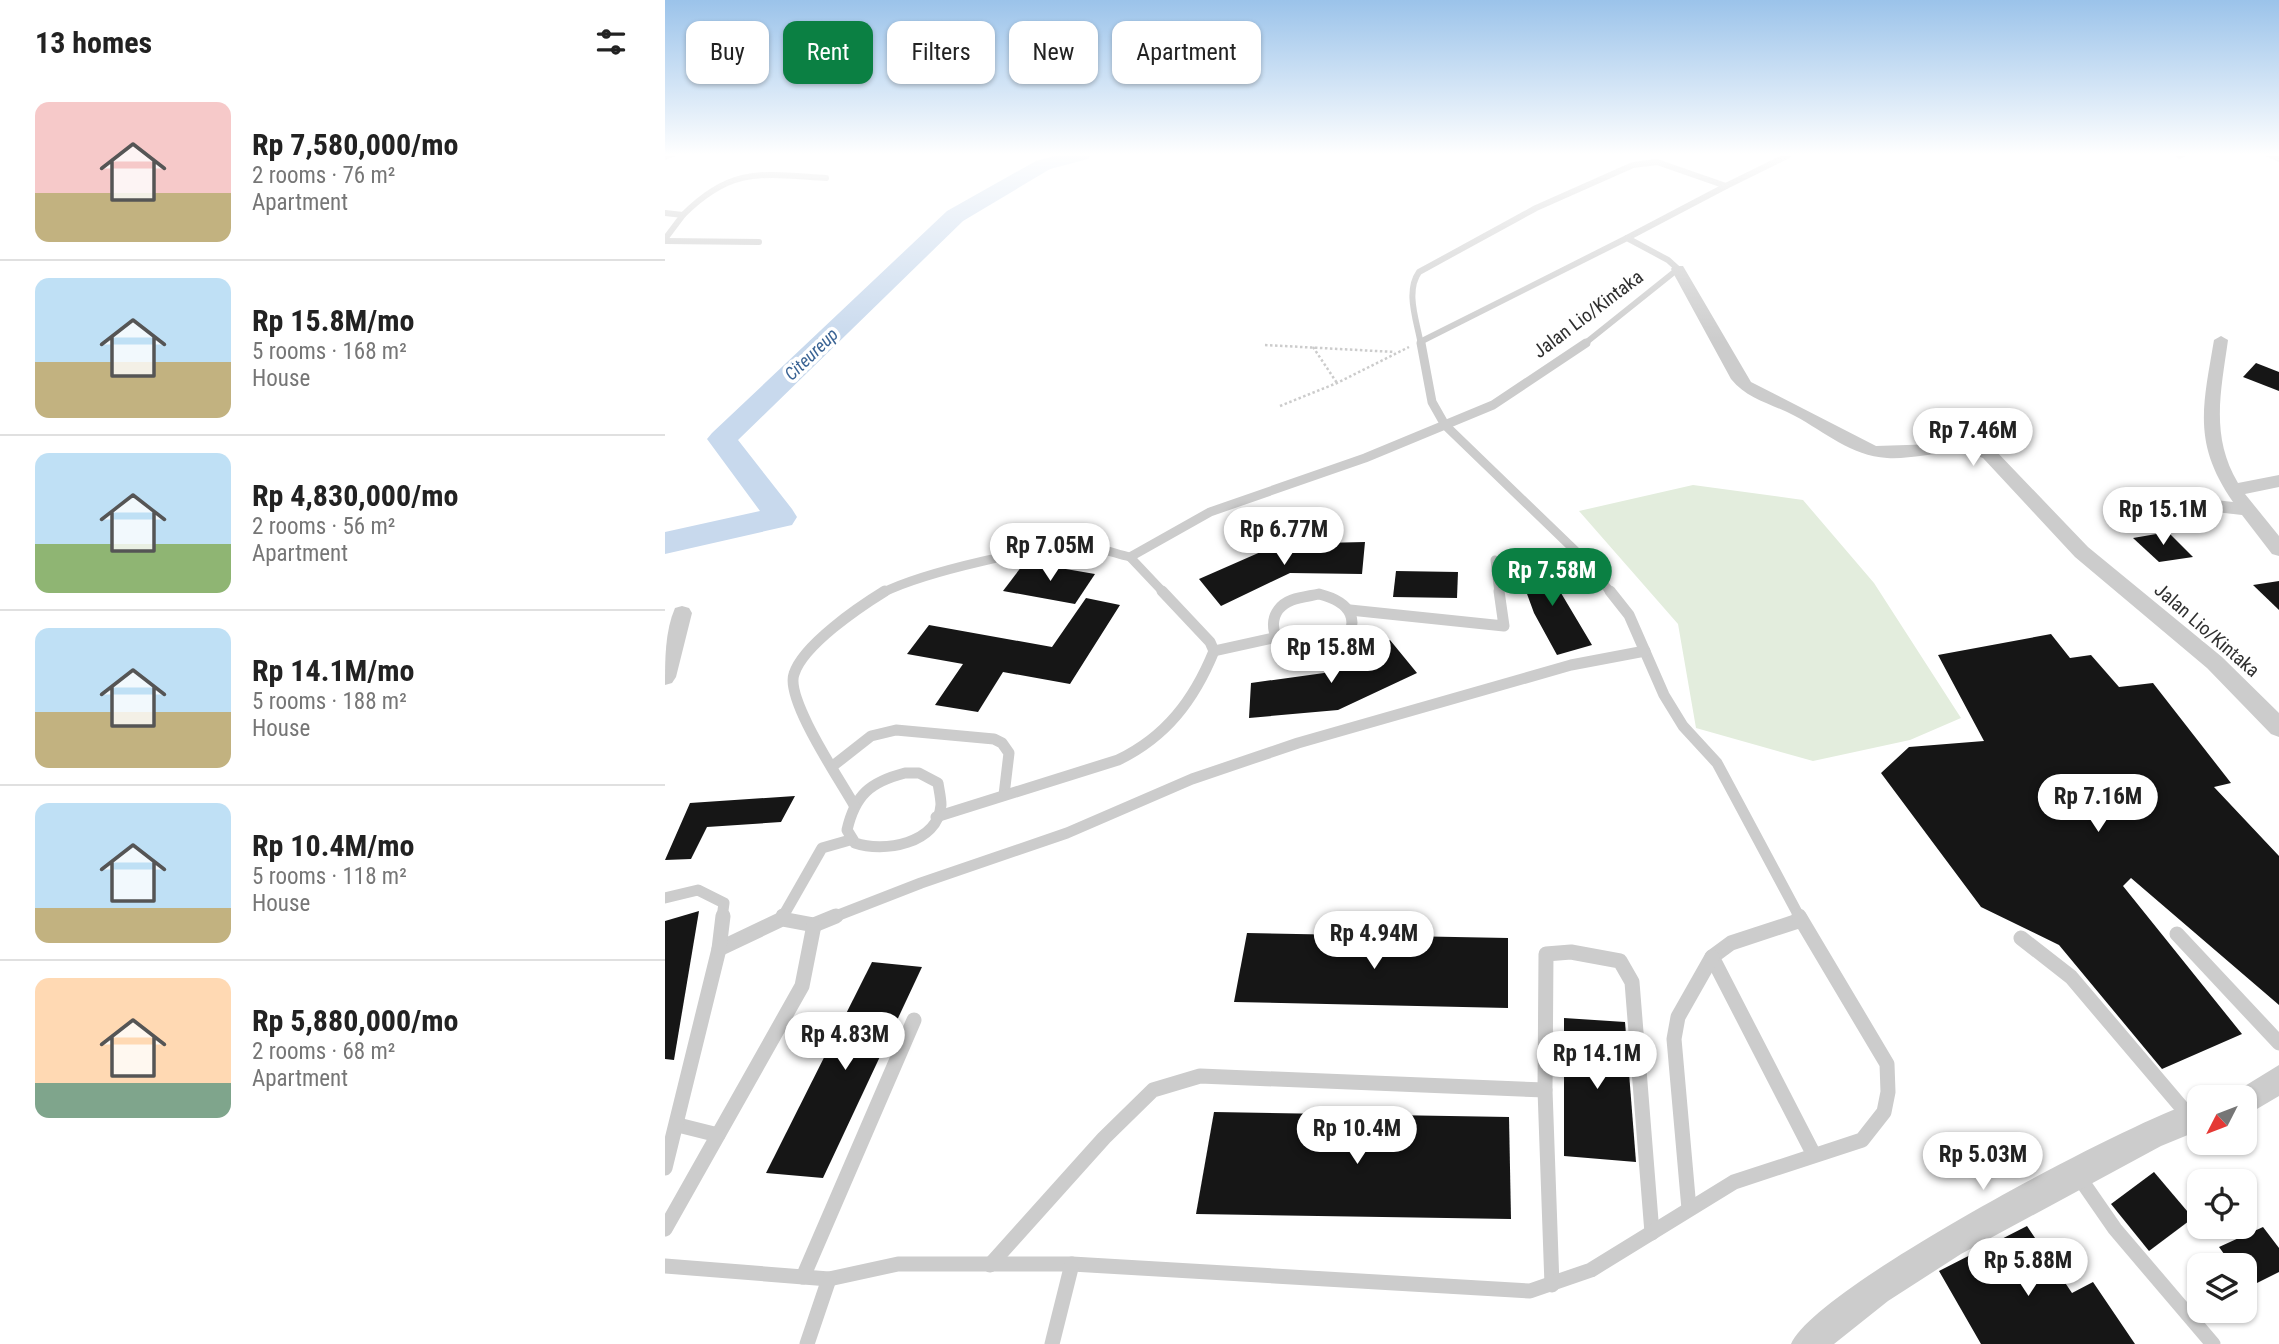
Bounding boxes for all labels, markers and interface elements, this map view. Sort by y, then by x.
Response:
chip: Buy [686,21,769,84]
chip: Rent [783,21,873,84]
chip: Filters [887,21,995,84]
chip: New [1009,21,1098,84]
chip: Apartment [1112,21,1261,84]
icon: filters [592,23,630,61]
text: 13 homes [35,25,152,60]
text: Rp 7,580,000/mo [252,127,458,162]
icon: home [91,130,175,214]
text: 2 rooms · 76 m² [252,162,395,189]
text: Apartment [252,189,348,216]
street label: Jalan Lio/Kintaka [1529,265,1647,363]
text: Rp 15.8M/mo [252,303,414,338]
icon: home [91,306,175,390]
water label: Citeureup [780,323,842,385]
text: 5 rooms · 168 m² [252,338,407,365]
text: House [252,365,310,392]
pin: Rp 7.46M [1901,408,2045,468]
text: Rp 7.46M [1929,417,2017,444]
text: Rp 4,830,000/mo [252,478,458,513]
icon: home [91,481,175,565]
pin: Rp 15.1M [2091,488,2235,547]
text: Rp 15.1M [2119,496,2207,523]
pin: Rp 6.77M [1212,508,1356,567]
text: 2 rooms · 56 m² [252,513,395,540]
text: Rp 6.77M [1240,516,1328,543]
pin: Rp 7.05M [978,524,1122,583]
text: Rp 7.05M [1006,532,1094,559]
text: Apartment [252,540,348,567]
pin: Rp 7.58M [1480,548,1624,608]
text: Rp 7.58M [1508,557,1596,584]
street label: Jalan Lio/Kintaka [2150,578,2264,682]
pin: Rp 15.8M [1259,626,1403,685]
text: Rp 15.8M [1287,634,1375,661]
text: Rp 14.1M/mo [252,653,414,688]
icon: home [91,656,175,740]
text: 5 rooms · 188 m² [252,688,407,715]
text: House [252,715,310,742]
pin: Rp 7.16M [2026,774,2170,834]
text: Rp 7.16M [2054,783,2142,810]
text: Rp 10.4M/mo [252,828,414,863]
icon: home [91,831,175,915]
text: 5 rooms · 118 m² [252,863,407,890]
text: House [252,890,310,917]
pin: Rp 4.94M [1302,912,1446,971]
text: Rp 4.94M [1330,920,1418,947]
text: Rp 5,880,000/mo [252,1003,458,1038]
icon: home [91,1006,175,1090]
pin: Rp 4.83M [773,1012,917,1072]
text: Rp 4.83M [801,1021,889,1048]
pin: Rp 14.1M [1525,1032,1669,1091]
text: 2 rooms · 68 m² [252,1038,395,1065]
text: Rp 14.1M [1553,1040,1641,1067]
text: Apartment [252,1065,348,1092]
north arrow [2187,1085,2257,1155]
map controls [2187,1085,2257,1323]
pin: Rp 10.4M [1285,1106,1429,1166]
text: Rp 10.4M [1313,1115,1401,1142]
pin: Rp 5.03M [1911,1132,2055,1192]
text: Rp 5.03M [1939,1141,2027,1168]
button: locate [2187,1169,2257,1239]
pin: Rp 5.88M [1956,1238,2100,1298]
text: Rp 5.88M [1984,1247,2072,1274]
button: layers [2187,1253,2257,1323]

